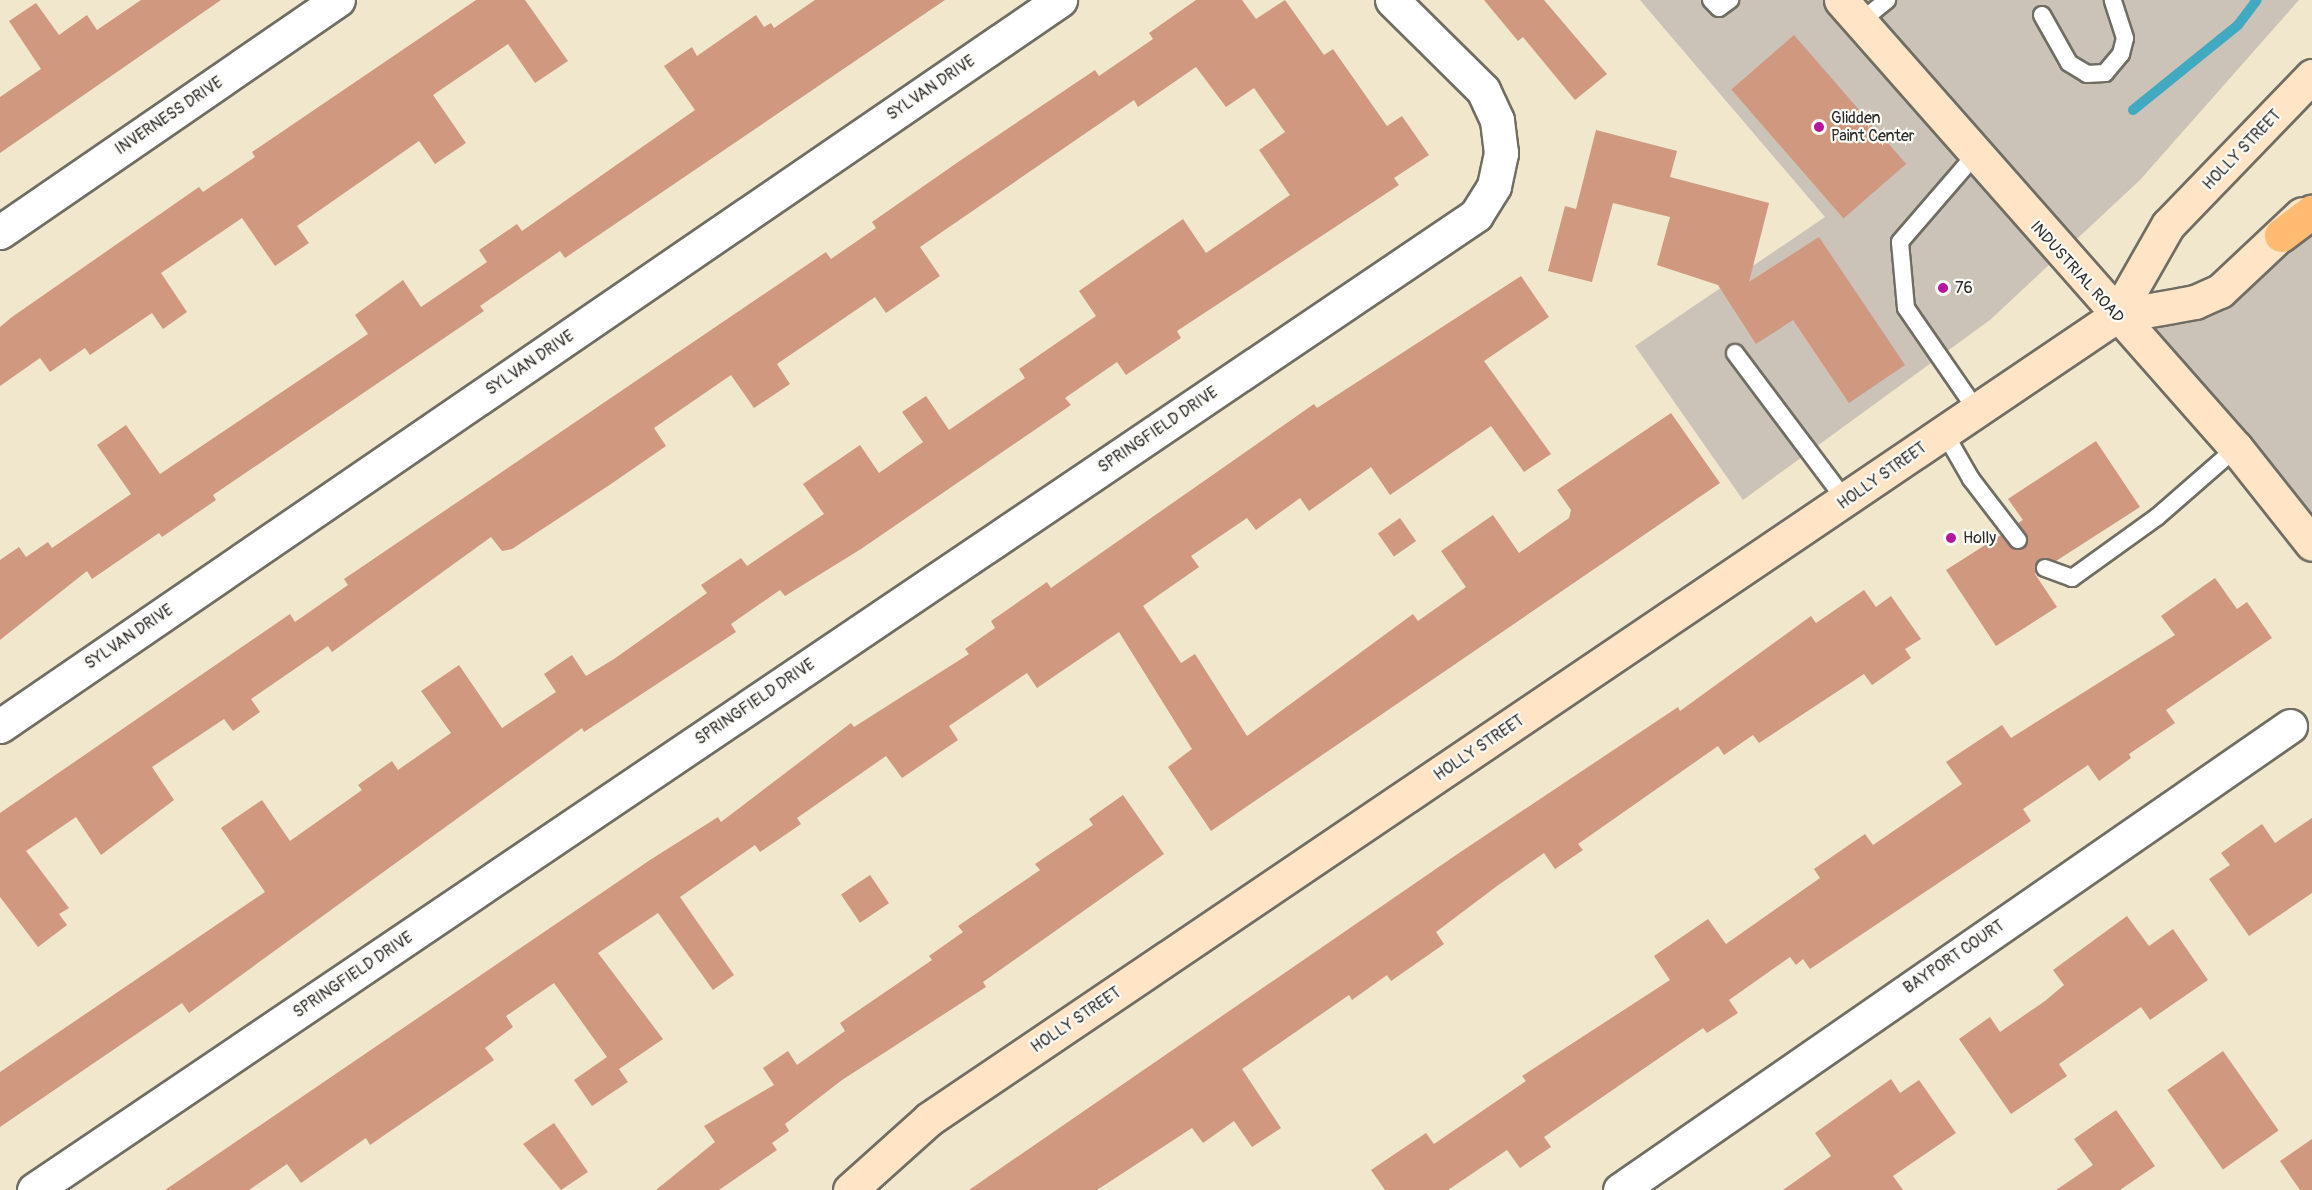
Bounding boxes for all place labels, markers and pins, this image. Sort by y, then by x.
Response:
place label: Glidden Paint Center [1831,108,1915,146]
marker: Glidden Paint Center [1812,120,1826,134]
place label: 76 [1955,278,1973,298]
marker: 76 [1936,281,1950,295]
place label: Holly [1963,528,1996,548]
marker: Holly [1944,531,1958,545]

